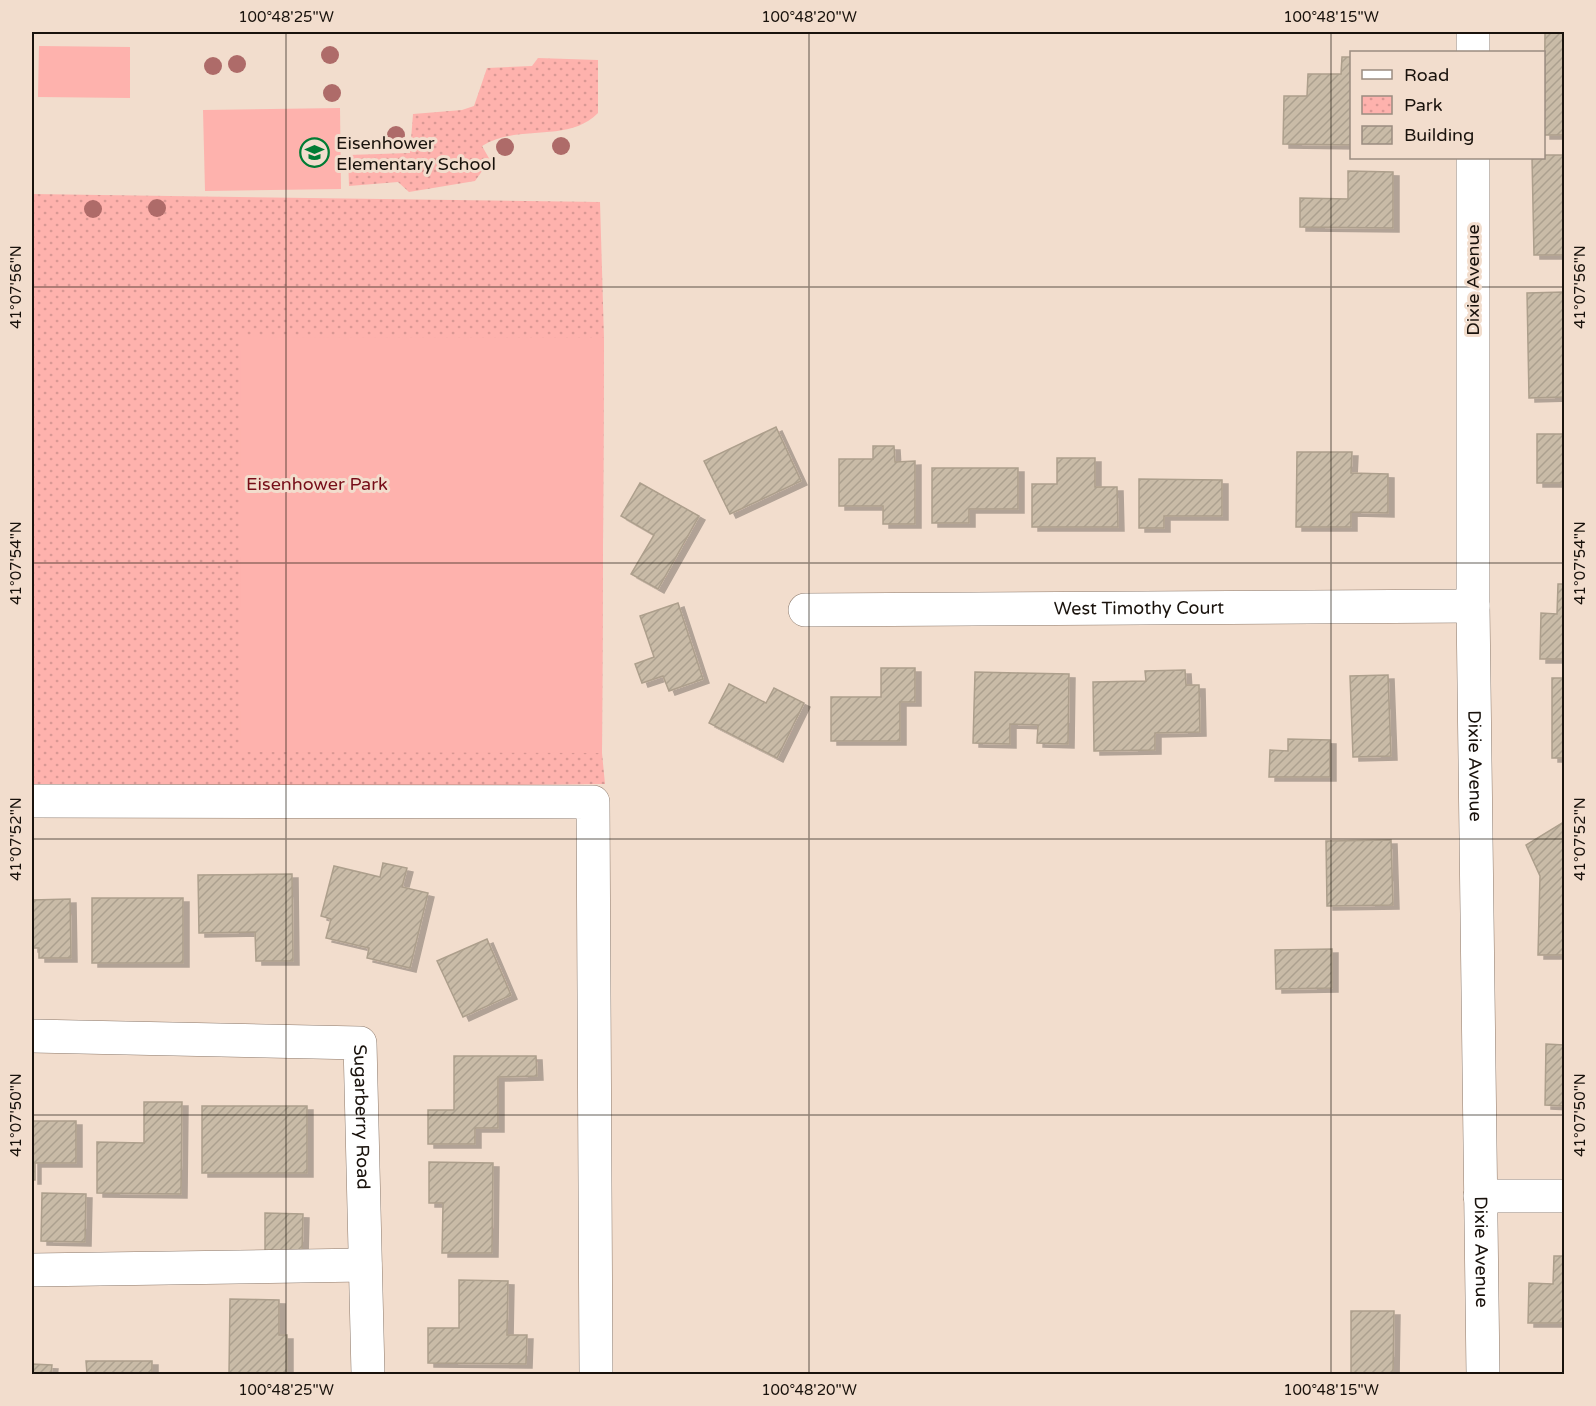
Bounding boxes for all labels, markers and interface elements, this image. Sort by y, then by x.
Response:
text: 100°48'25"W [238,8,334,26]
text: 100°48'20"W [761,8,857,26]
text: 100°48'15"W [1283,8,1379,26]
legend [1350,51,1545,159]
text: Road [1404,64,1449,86]
text: Park [1404,94,1443,116]
text: Building [1404,124,1474,146]
place label: Eisenhower Elementary School [336,132,496,175]
school or university icon: Eisenhower Elementary School [299,137,331,169]
street label: Dixie Avenue [1462,224,1484,336]
text: 41°07'56"N [7,245,25,329]
text: 41°07'56"N [1571,245,1589,329]
park label: Eisenhower Park [246,473,388,495]
text: 41°07'54"N [7,521,25,605]
text: 41°07'54"N [1571,521,1589,605]
street label: West Timothy Court [1054,596,1224,620]
street label: Dixie Avenue [1463,710,1487,822]
text: 41°07'52"N [7,797,25,881]
text: 41°07'52"N [1571,797,1589,881]
street label: Sugarberry Road [349,1044,375,1190]
text: 41°07'50"N [7,1073,25,1157]
text: 41°07'50"N [1571,1073,1589,1157]
street label: Dixie Avenue [1470,1196,1493,1308]
text: 100°48'25"W [238,1381,334,1399]
text: 100°48'20"W [761,1381,857,1399]
text: 100°48'15"W [1283,1381,1379,1399]

